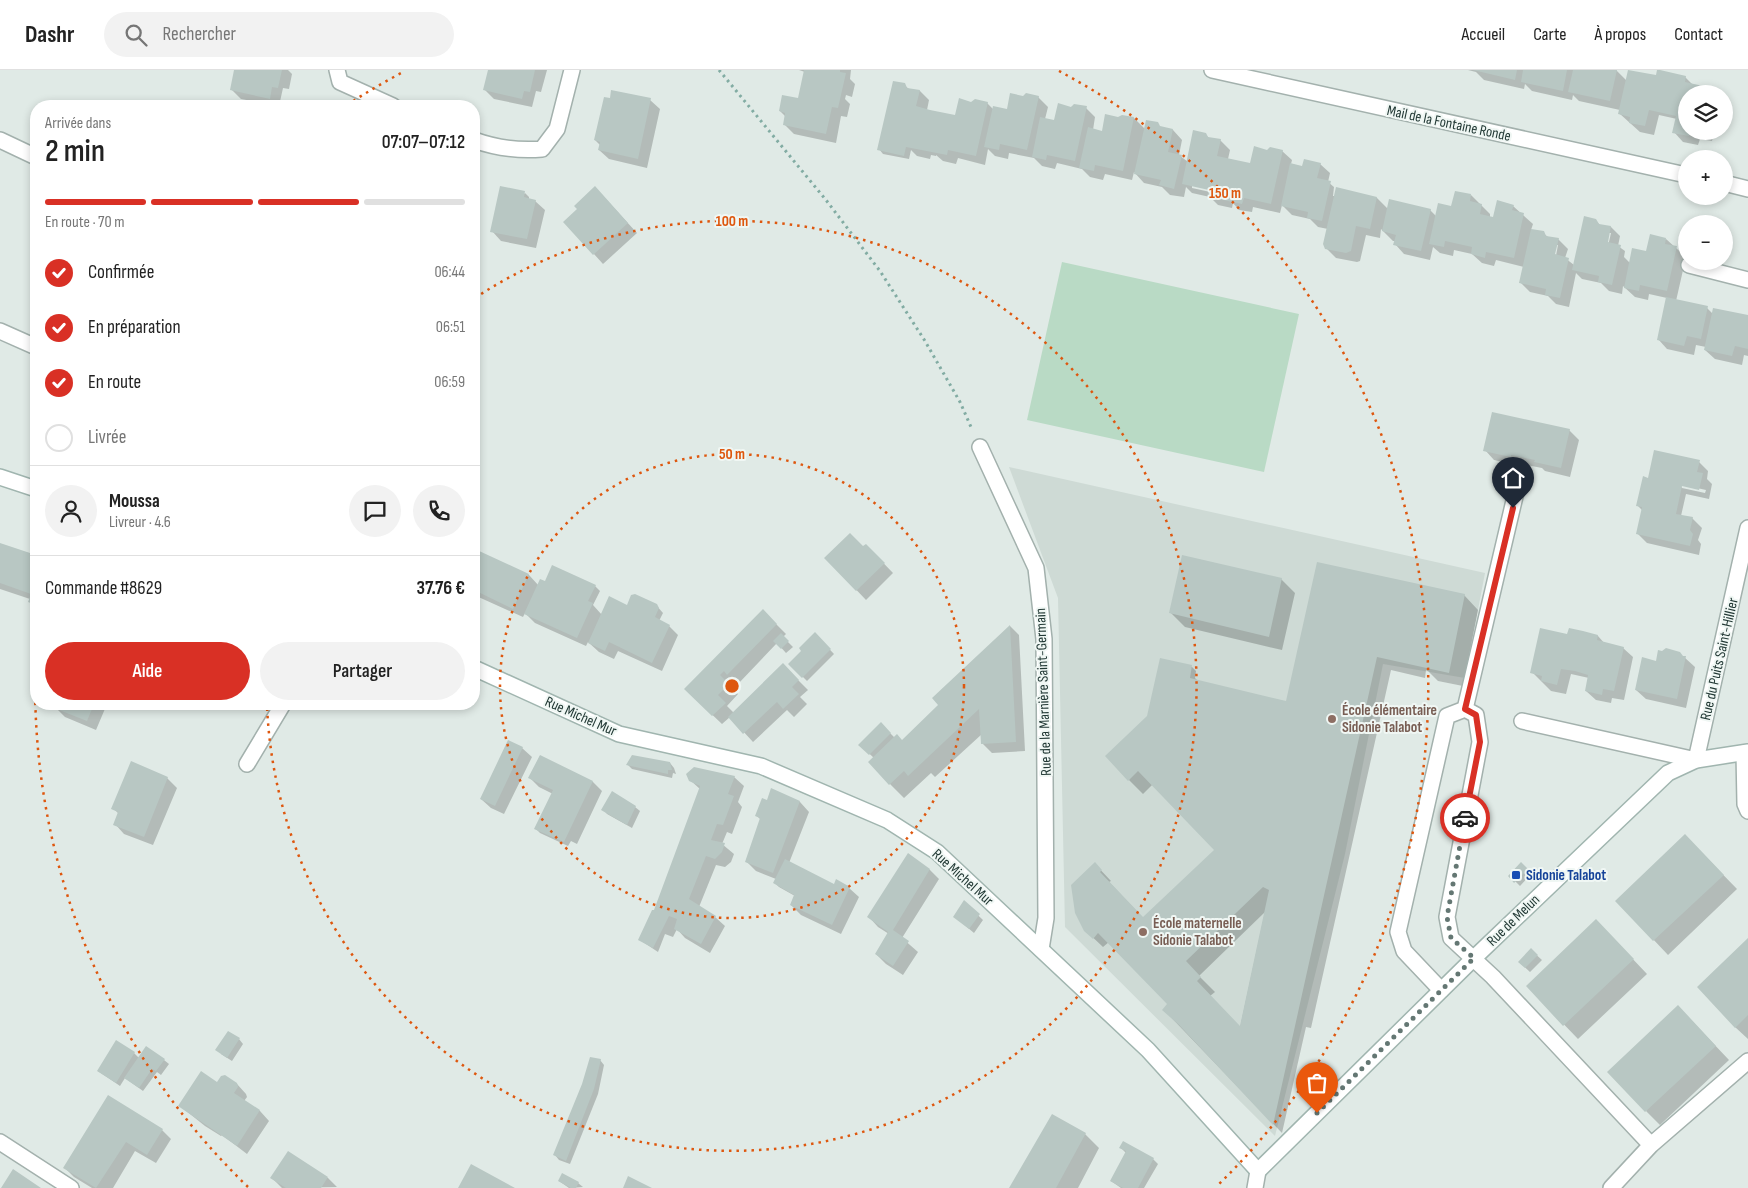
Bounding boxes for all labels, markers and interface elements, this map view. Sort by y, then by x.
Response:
search box [104,12,454,57]
text: Dashr [25,20,74,49]
icon: search [122,21,150,49]
text: Rechercher [162,23,236,46]
text: Accueil [1461,24,1505,45]
text: Carte [1533,24,1566,45]
text: À propos [1594,24,1646,45]
text: Contact [1674,24,1723,45]
map controls [1678,85,1733,270]
button: layers [1678,85,1733,140]
street label: Mail de la Fontaine Ronde [1385,101,1513,146]
text: Arrivée dans [45,114,111,133]
text: 07:07–07:12 [382,131,465,154]
text: 2 min [45,132,105,171]
button: + [1678,150,1733,205]
text: 150 m [1209,184,1241,203]
text: 100 m [716,212,748,231]
text: En route · 70 m [45,213,124,232]
button: − [1678,215,1733,270]
icon: check [45,259,73,287]
text: Confirmée [88,261,154,284]
text: 06:44 [434,263,465,282]
icon: check [45,314,73,342]
text: En préparation [88,316,181,339]
text: 06:51 [436,318,465,337]
icon: check [45,369,73,397]
text: En route [88,371,141,394]
text: 06:59 [434,373,465,392]
text: Livrée [88,426,126,449]
text: 50 m [719,445,745,464]
pin [1492,457,1534,508]
icon: home [1499,464,1527,492]
button: person [45,485,97,537]
button: chat [349,485,401,537]
button: phone [413,485,465,537]
text: Moussa [109,490,160,513]
text: Livreur · 4.6 [109,513,171,532]
text: Commande #8629 [45,577,162,600]
text: 37.76 € [416,577,465,600]
street label: Rue du Puits Saint-Hillier [1696,595,1743,722]
street label: Rue de la Marnière Saint-Germain [1031,608,1056,776]
button: Aide [45,642,250,700]
button: Partager [260,642,465,700]
centre of rings [723,677,741,695]
street label: Rue Michel Mur [542,692,620,741]
place label: École élémentaire Sidonie Talabot [1342,701,1437,737]
marker: École élémentaire Sidonie Talabot [1326,713,1338,725]
courier [1440,793,1490,843]
icon: car [1451,804,1479,832]
street label: Rue Michel Mur [928,845,998,910]
place label: Sidonie Talabot [1526,866,1606,885]
marker: Sidonie Talabot [1510,869,1522,881]
street label: Rue de Melun [1483,890,1544,950]
place label: École maternelle Sidonie Talabot [1153,914,1242,950]
marker: École maternelle Sidonie Talabot [1137,926,1149,938]
pin [1296,1062,1338,1113]
icon: bag [1303,1069,1331,1097]

